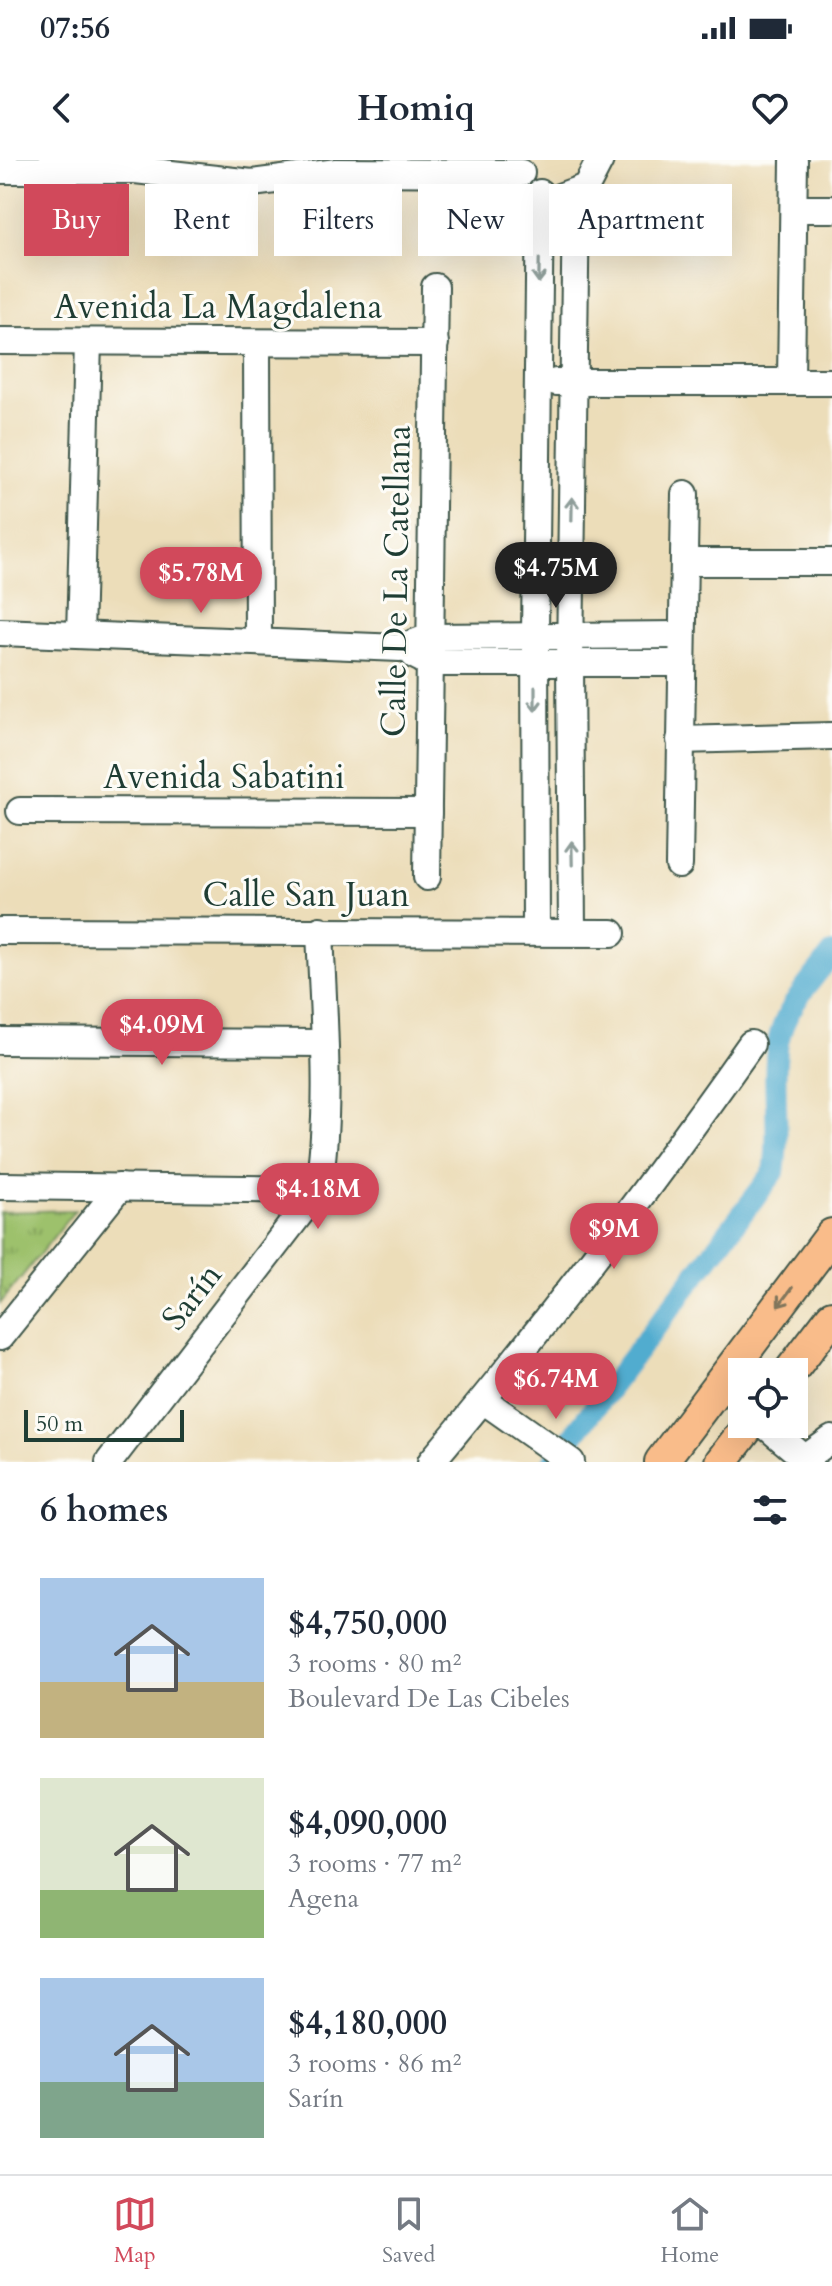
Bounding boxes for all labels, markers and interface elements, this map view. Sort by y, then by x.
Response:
text: 07:56 [40,8,110,49]
text: Homiq [357,84,475,133]
icon: back [40,86,84,130]
icon: heart [748,86,792,130]
chip: Buy [24,184,129,256]
chip: Rent [145,184,258,256]
chip: Filters [274,184,402,256]
chip: New [418,184,533,256]
chip: Apartment [549,184,732,256]
one-way arrow [531,257,547,284]
street label: Avenida La Magdalena [54,284,383,330]
street label: Calle De La Catellana [370,424,422,737]
one-way arrow [564,496,579,523]
pin: $4.75M [491,542,621,610]
pin: $5.78M [136,547,266,615]
text: $4.75M [513,550,599,585]
text: $5.78M [158,555,244,590]
one-way arrow [527,685,543,712]
street label: Avenida Sabatini [103,754,345,800]
one-way arrow [564,840,579,867]
street label: Calle San Juan [203,872,409,918]
pin: $4.09M [97,999,227,1067]
text: $4.09M [119,1007,205,1042]
pin: $4.18M [253,1163,383,1231]
text: $4.18M [275,1171,361,1206]
pin: $9M [575,1203,653,1271]
text: $9M [588,1211,640,1246]
street label: Sarín [151,1254,232,1340]
one-way arrow [777,1286,793,1308]
pin: $6.74M [491,1353,621,1421]
map controls [728,1358,808,1438]
button: locate [728,1358,808,1438]
text: $6.74M [513,1361,599,1396]
scale bar [24,1406,184,1442]
text: 50 m [36,1409,83,1439]
text: 6 homes [40,1487,168,1533]
icon: filters [748,1488,792,1532]
text: $4,750,000 [288,1600,447,1646]
icon: home [104,1610,200,1706]
text: 3 rooms · 80 m² [288,1646,461,1681]
text: Boulevard De Las Cibeles [288,1681,570,1716]
text: $4,090,000 [288,1800,447,1846]
icon: home [104,1810,200,1906]
text: 3 rooms · 77 m² [288,1846,461,1881]
text: Agena [288,1881,359,1916]
text: $4,180,000 [288,2000,447,2046]
icon: home [104,2010,200,2106]
text: 3 rooms · 86 m² [288,2046,461,2081]
text: Sarín [288,2081,344,2116]
tab: Map [113,2192,157,2270]
tab: Saved [382,2192,435,2270]
tab: Home [660,2192,719,2270]

